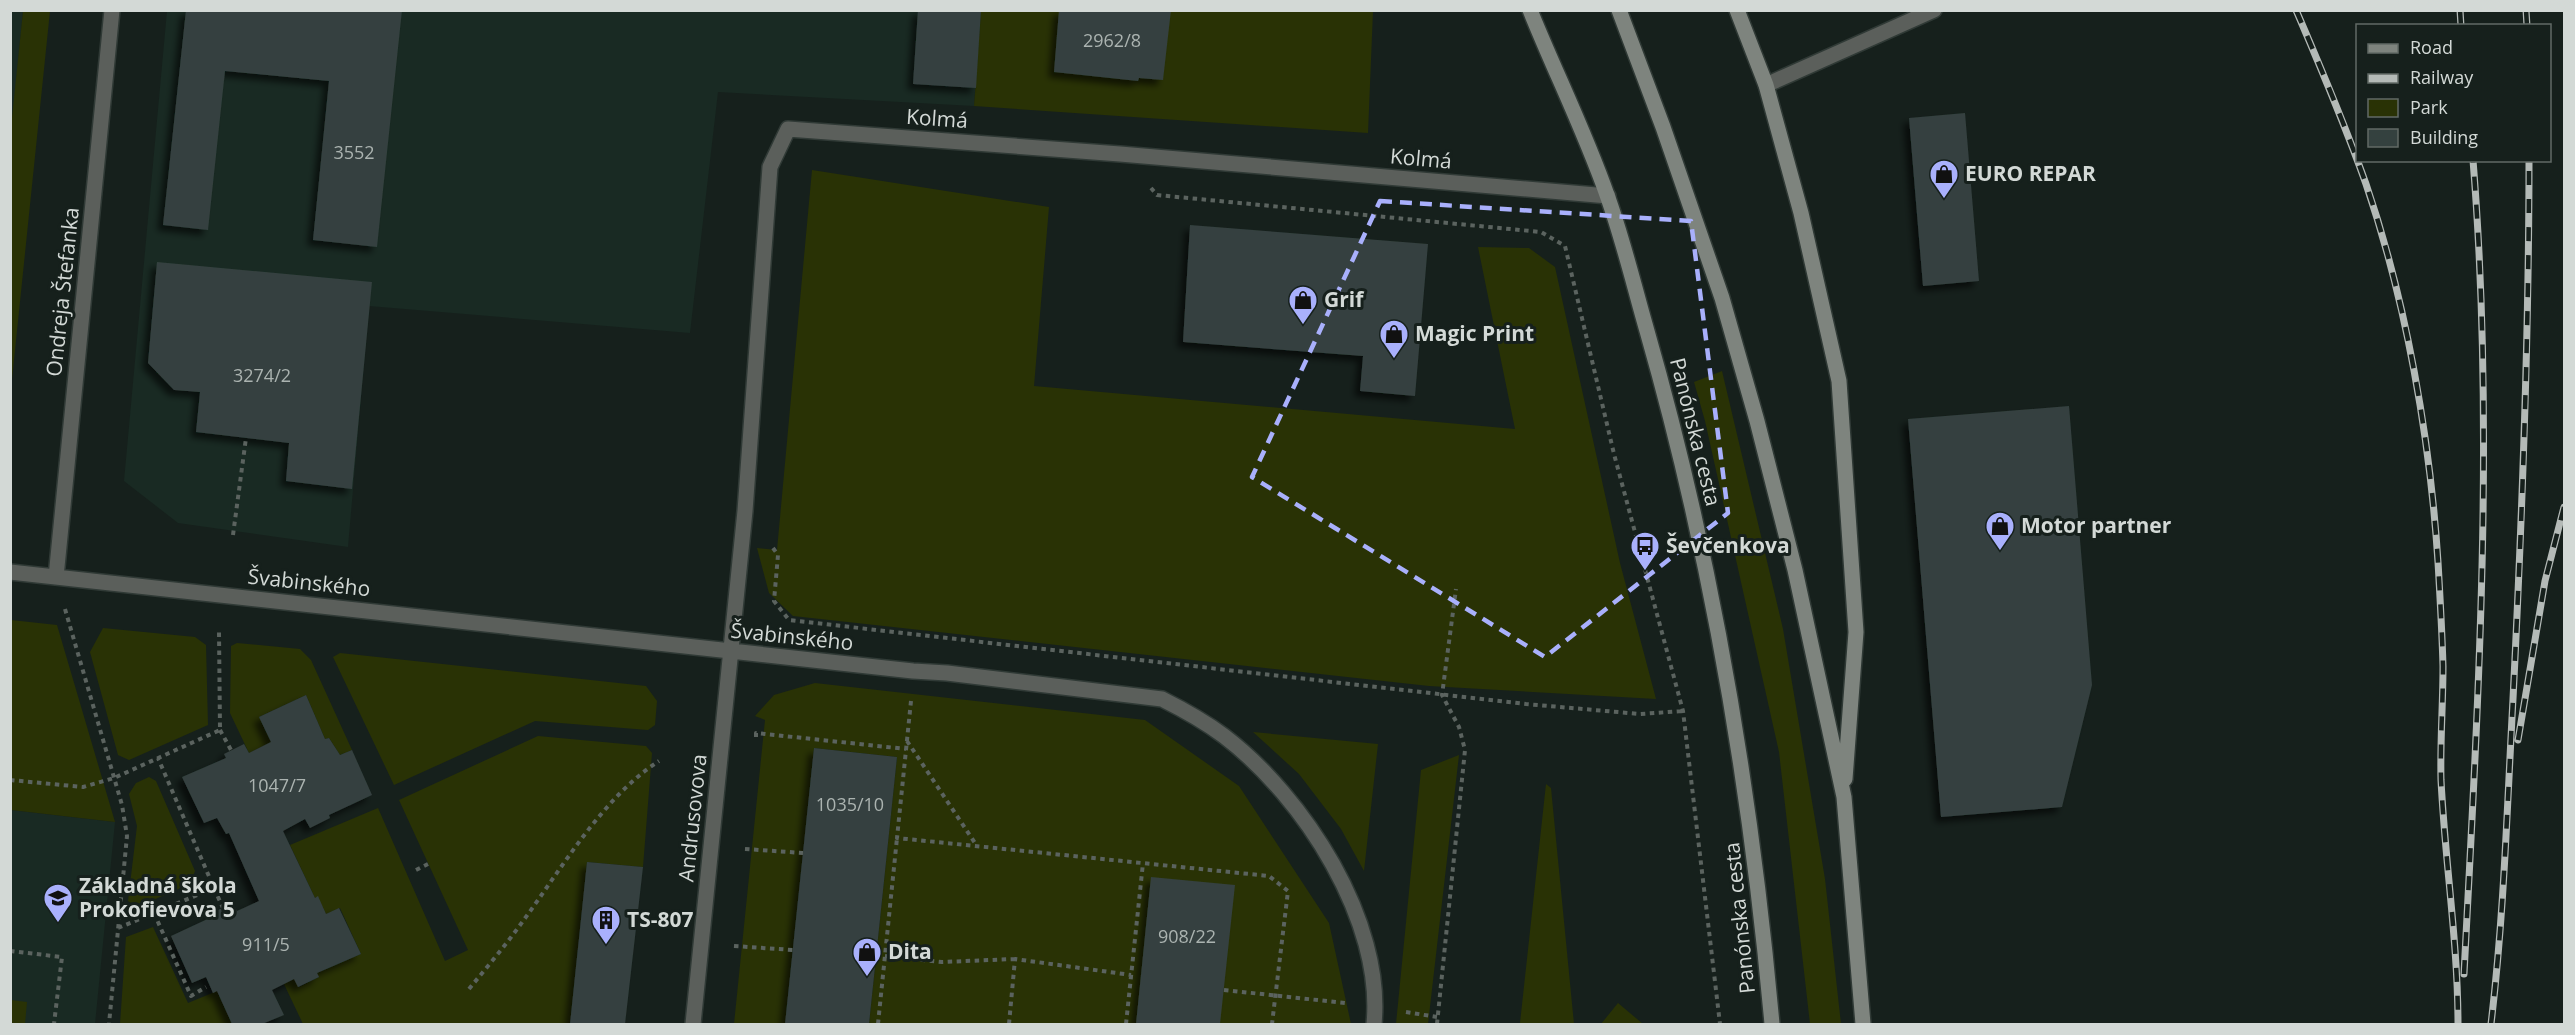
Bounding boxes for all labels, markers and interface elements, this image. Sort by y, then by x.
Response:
legend [2356,24,2551,162]
house number: 2962/8 [1083,28,1141,52]
text: Road [2410,35,2453,59]
text: Railway [2410,65,2474,89]
text: Park [2410,95,2448,119]
street label: Kolmá [905,102,969,134]
text: Building [2410,125,2478,149]
house number: 3552 [333,140,375,164]
street label: Kolmá [1389,141,1453,175]
shop icon: EURO REPAR [1928,158,1960,200]
place label: EURO REPAR [1965,159,2096,187]
street label: Ondreja Štefanka [39,206,85,378]
shop icon: Grif [1287,284,1319,326]
place label: Grif [1324,285,1365,313]
shop icon: Magic Print [1378,318,1410,360]
place label: Magic Print [1415,319,1534,347]
street label: Panónska cesta [1664,355,1728,509]
house number: 3274/2 [233,363,291,387]
shop icon: Motor partner [1984,510,2016,552]
place label: Motor partner [2021,511,2172,539]
bus stop icon: Ševčenkova [1629,530,1661,572]
place label: Ševčenkova [1666,531,1790,559]
street label: Švabinského [246,562,372,602]
street label: Švabinského [729,616,855,656]
street label: Andrusovova [671,753,713,883]
house number: 1047/7 [248,773,306,797]
house number: 1035/10 [816,792,884,816]
street label: Panónska cesta [1717,841,1761,995]
place label: Základná škola Prokofievova 5 [79,871,237,923]
school or university icon: Základná škola Prokofievova 5 [42,882,74,924]
building icon: TS-807 [590,904,622,946]
place label: TS-807 [627,905,694,933]
house number: 908/22 [1158,924,1216,948]
house number: 911/5 [242,932,290,956]
shop icon: Dita [851,936,883,978]
place label: Dita [888,937,932,965]

